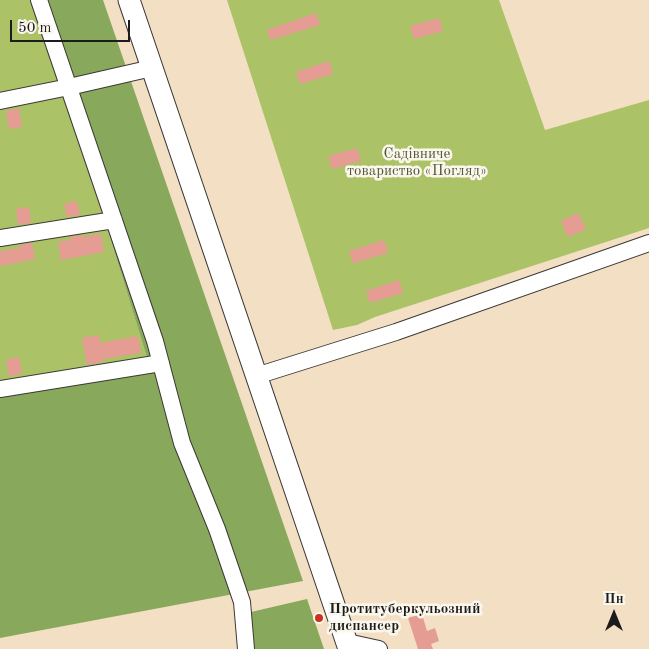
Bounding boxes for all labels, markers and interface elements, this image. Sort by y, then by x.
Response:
scale bar [12,10,132,42]
text: 50 m [18,21,52,36]
park label: Садівниче товариство «Погляд» [347,145,487,180]
north arrow [589,589,639,639]
text: Пн [604,592,624,606]
place label: Протитуберкульозний диспансер [329,600,480,635]
marker: Протитуберкульозний диспансер [313,612,325,624]

